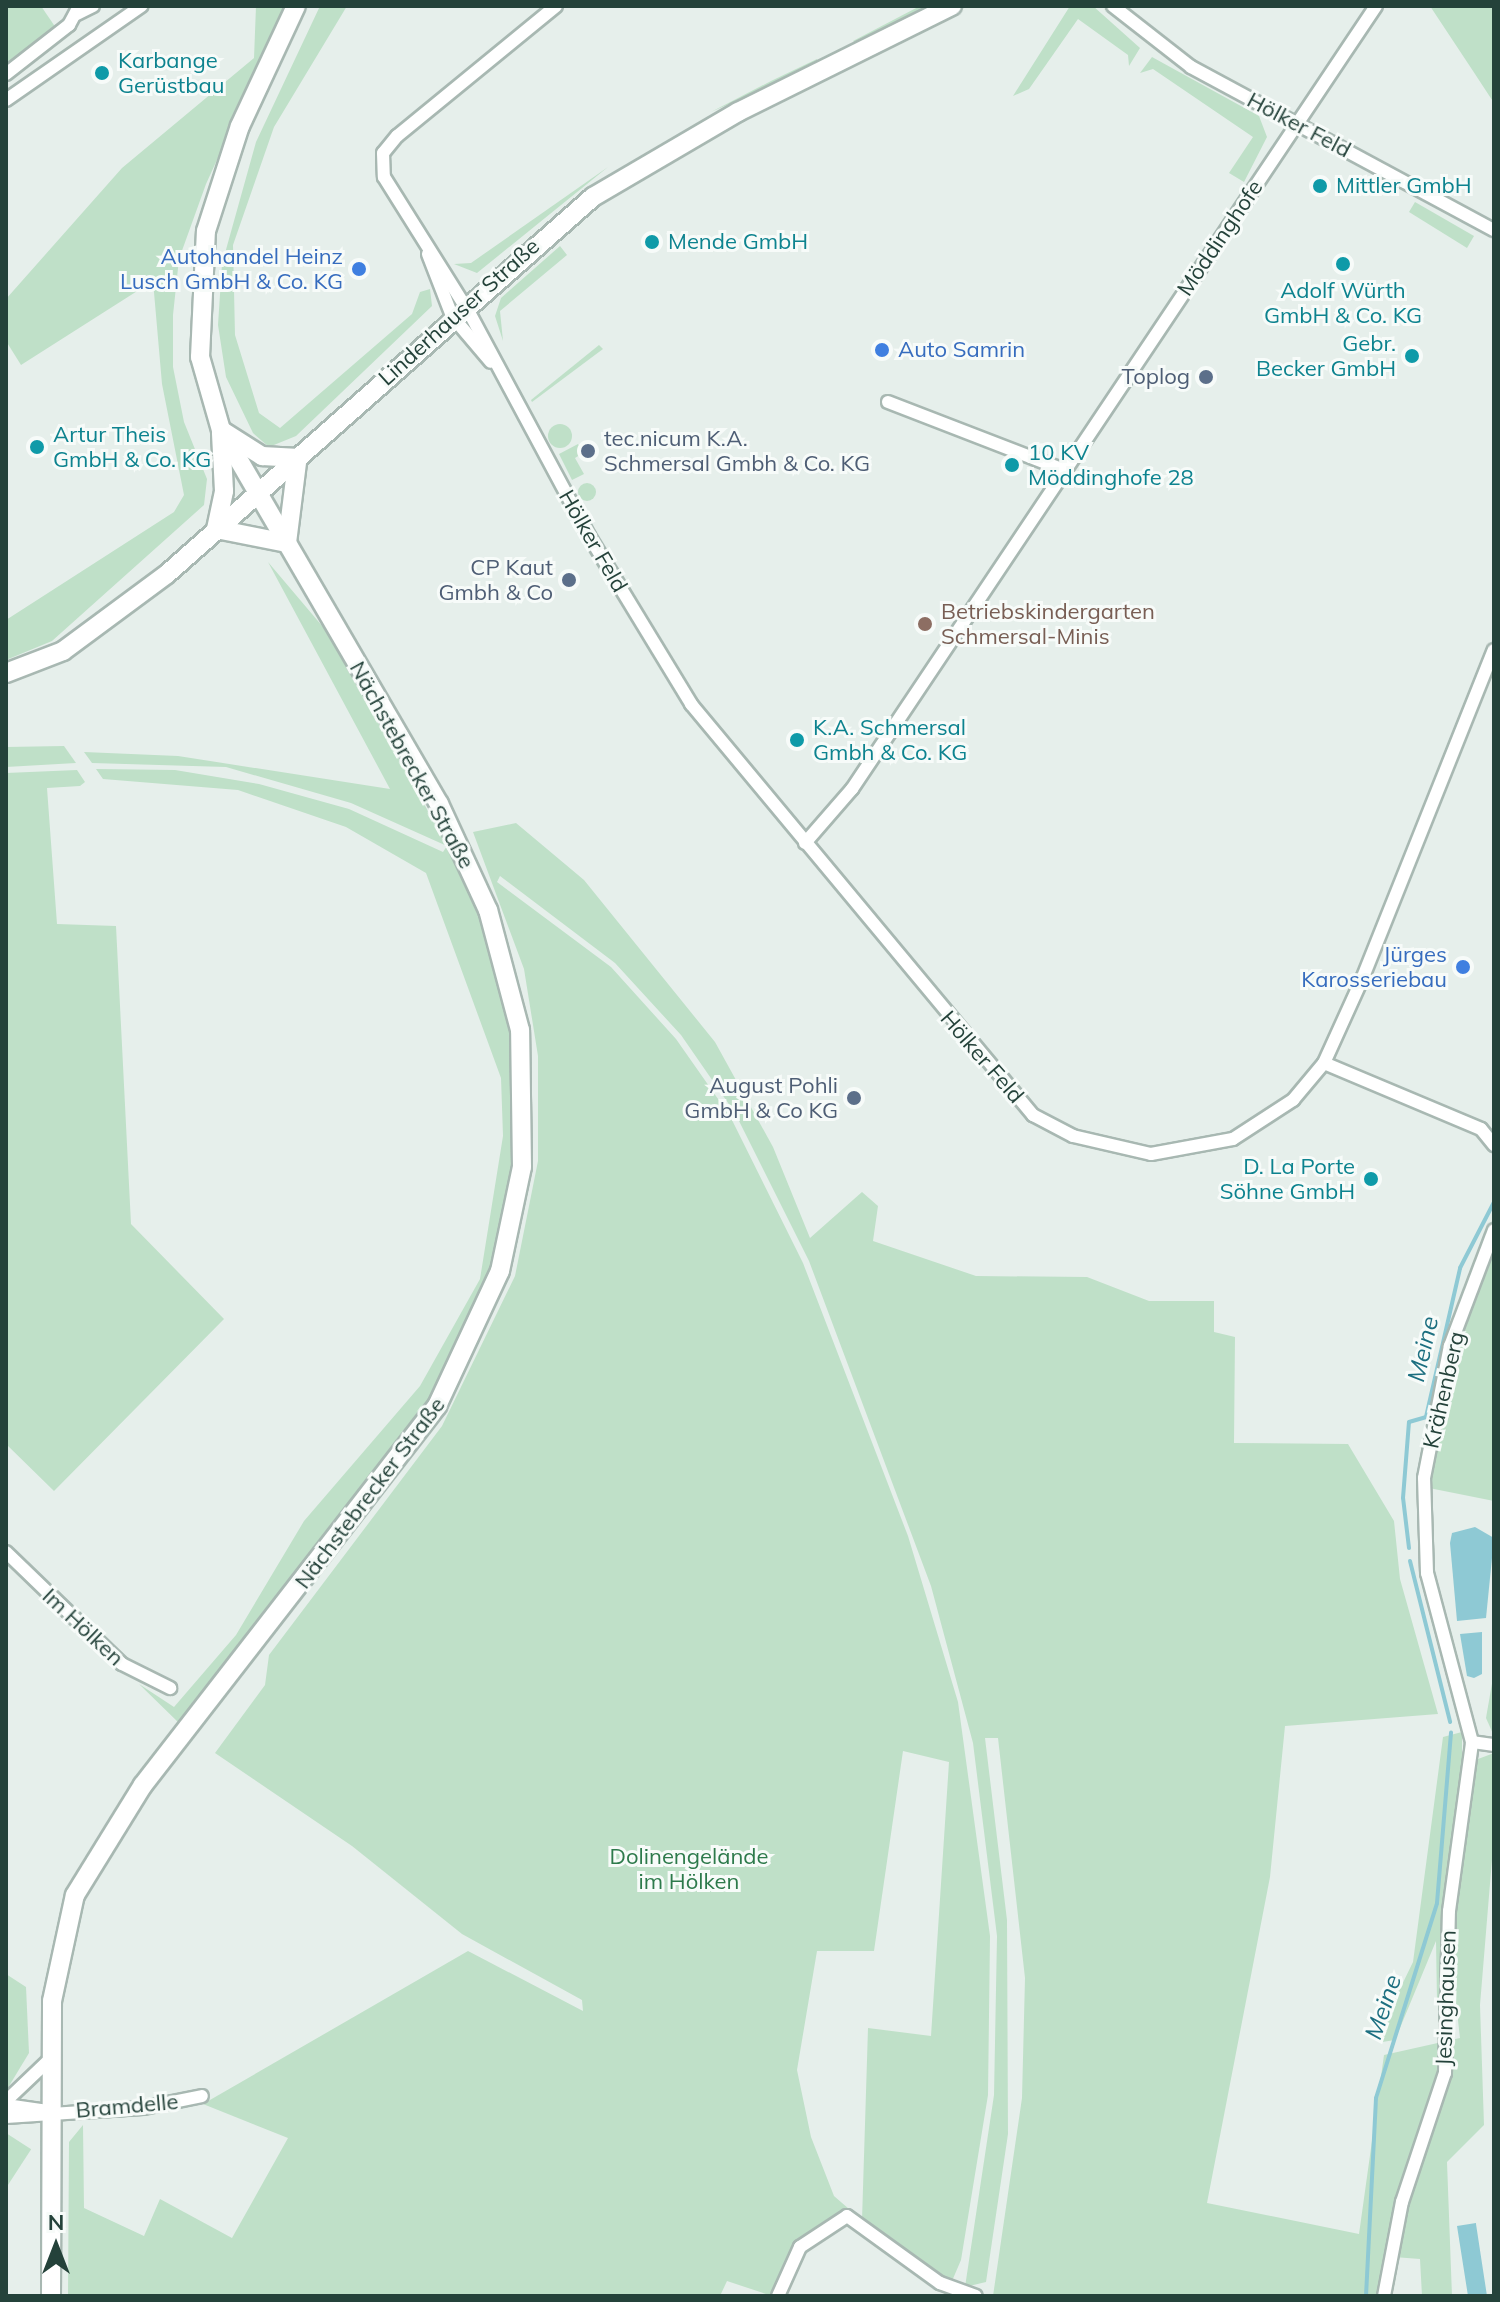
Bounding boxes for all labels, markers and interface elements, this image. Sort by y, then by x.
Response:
place label: Karbange Gerüstbau [118,47,224,98]
marker: Karbange Gerüstbau [93,64,111,82]
street label: Hölker Feld [1243,87,1355,163]
place label: Mittler GmbH [1336,173,1472,199]
street label: Möddinghofe [1172,175,1268,301]
marker: Mittler GmbH [1311,177,1329,195]
place label: Mende GmbH [668,229,808,255]
street label: Linderhauser Straße [373,233,545,391]
marker: Mende GmbH [643,233,661,251]
place label: Autohandel Heinz Lusch GmbH & Co. KG [120,243,343,294]
marker: Adolf Würth GmbH & Co. KG [1334,255,1352,273]
marker: Autohandel Heinz Lusch GmbH & Co. KG [350,260,368,278]
place label: Adolf Würth GmbH & Co. KG [1264,277,1422,328]
place label: Gebr. Becker GmbH [1256,330,1396,382]
place label: Auto Samrin [898,337,1025,363]
marker: Auto Samrin [873,341,891,359]
marker: Gebr. Becker GmbH [1403,347,1421,365]
place label: Toplog [1122,364,1190,390]
marker: Toplog [1197,368,1215,386]
place label: Artur Theis GmbH & Co. KG [53,421,211,472]
place label: tec.nicum K.A. Schmersal Gmbh & Co. KG [604,425,870,476]
marker: Artur Theis GmbH & Co. KG [28,438,46,456]
place label: 10 KV Möddinghofe 28 [1028,439,1194,490]
marker: tec.nicum K.A. Schmersal Gmbh & Co. KG [579,442,597,460]
marker: 10 KV Möddinghofe 28 [1003,456,1021,474]
street label: Hölker Feld [553,485,633,597]
place label: CP Kaut Gmbh & Co [438,554,553,606]
marker: CP Kaut Gmbh & Co [560,571,578,589]
place label: Betriebskindergarten Schmersal-Minis [941,598,1155,650]
marker: Betriebskindergarten Schmersal-Minis [916,615,934,633]
street label: Nächstebrecker Straße [344,657,480,873]
place label: K.A. Schmersal Gmbh & Co. KG [813,714,967,766]
marker: K.A. Schmersal Gmbh & Co. KG [788,731,806,749]
place label: Jürges Karosseriebau [1301,941,1447,992]
marker: Jürges Karosseriebau [1454,958,1472,976]
street label: Hölker Feld [935,1005,1029,1109]
place label: August Pohli GmbH & Co KG [684,1072,838,1124]
marker: August Pohli GmbH & Co KG [845,1089,863,1107]
place label: D. La Porte Söhne GmbH [1220,1153,1355,1204]
marker: D. La Porte Söhne GmbH [1362,1170,1380,1188]
water label: Meine [1401,1313,1445,1385]
street label: Krähenberg [1418,1329,1470,1451]
street label: Nächstebrecker Straße [289,1392,451,1594]
street label: Im Hölken [37,1583,129,1671]
park label: Dolinengelände im Hölken [610,1843,768,1894]
street label: Jesinghausen [1430,1930,1462,2066]
water label: Meine [1359,1971,1407,2043]
street label: Bramdelle [75,2088,179,2124]
north arrow [16,2206,96,2286]
text: N [48,2208,64,2236]

